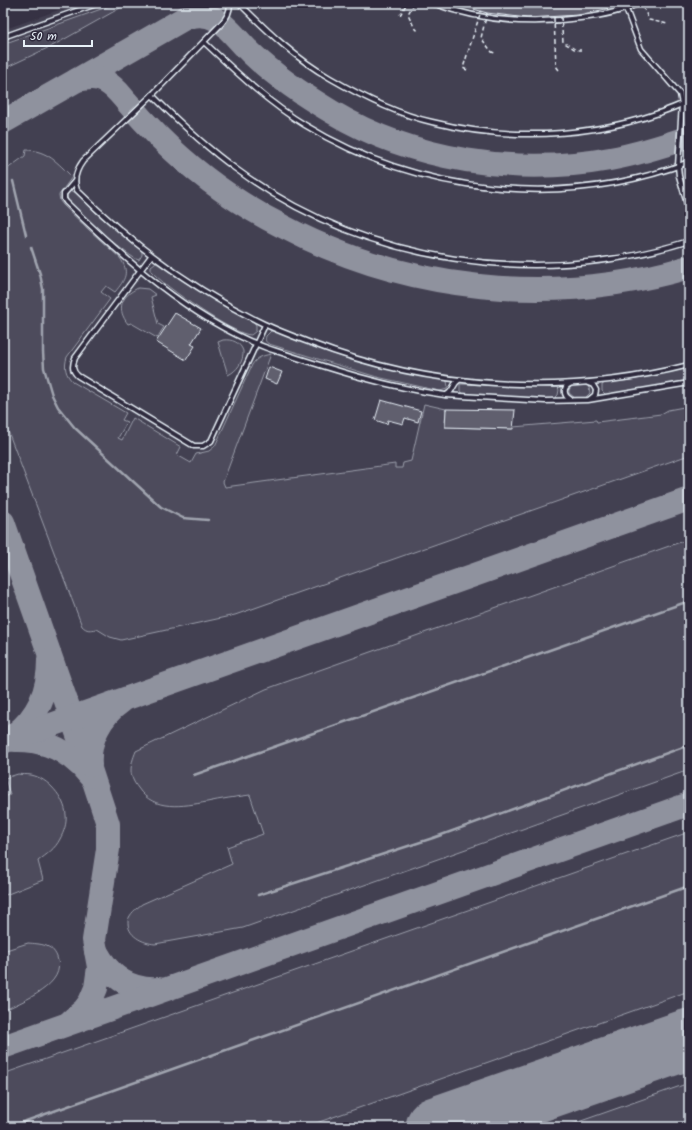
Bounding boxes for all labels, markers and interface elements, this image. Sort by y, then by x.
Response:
scale bar [24,22,92,48]
text: 50 m [30,27,57,46]

